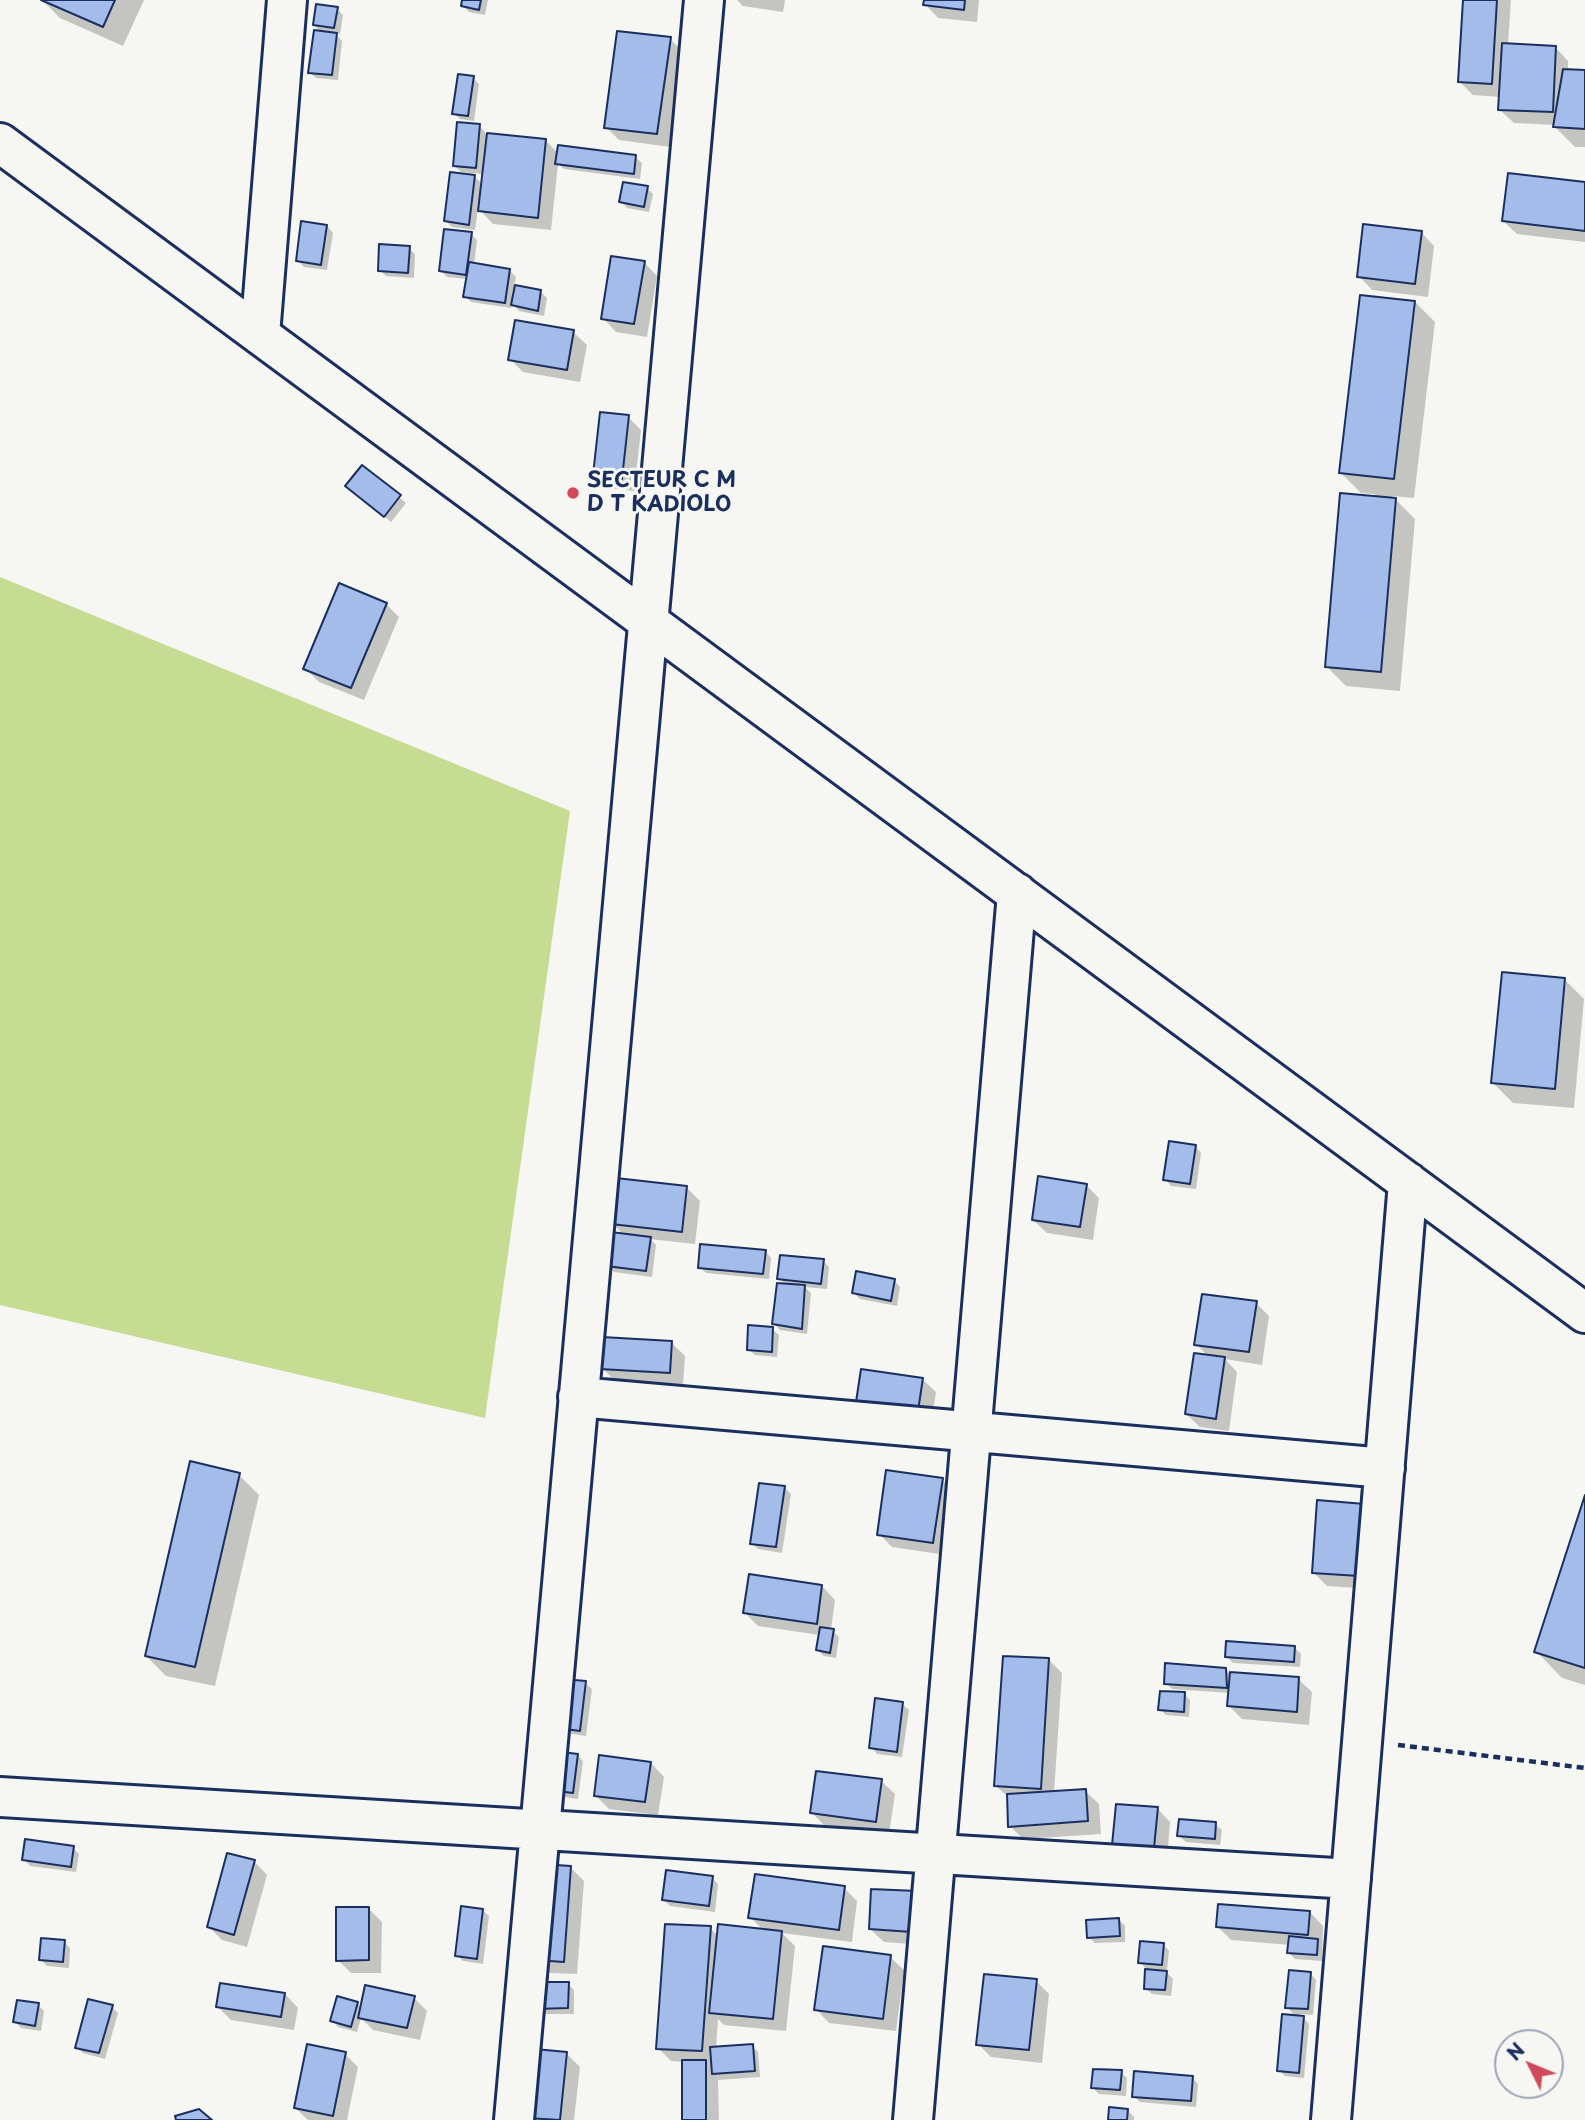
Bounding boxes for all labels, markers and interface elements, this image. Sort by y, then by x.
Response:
place label: SECTEUR C M D T KADIOLO [587,468,736,518]
marker: SECTEUR C M D T KADIOLO [565,485,581,501]
north arrow [1494,2029,1564,2099]
text: N [1500,2036,1530,2066]

